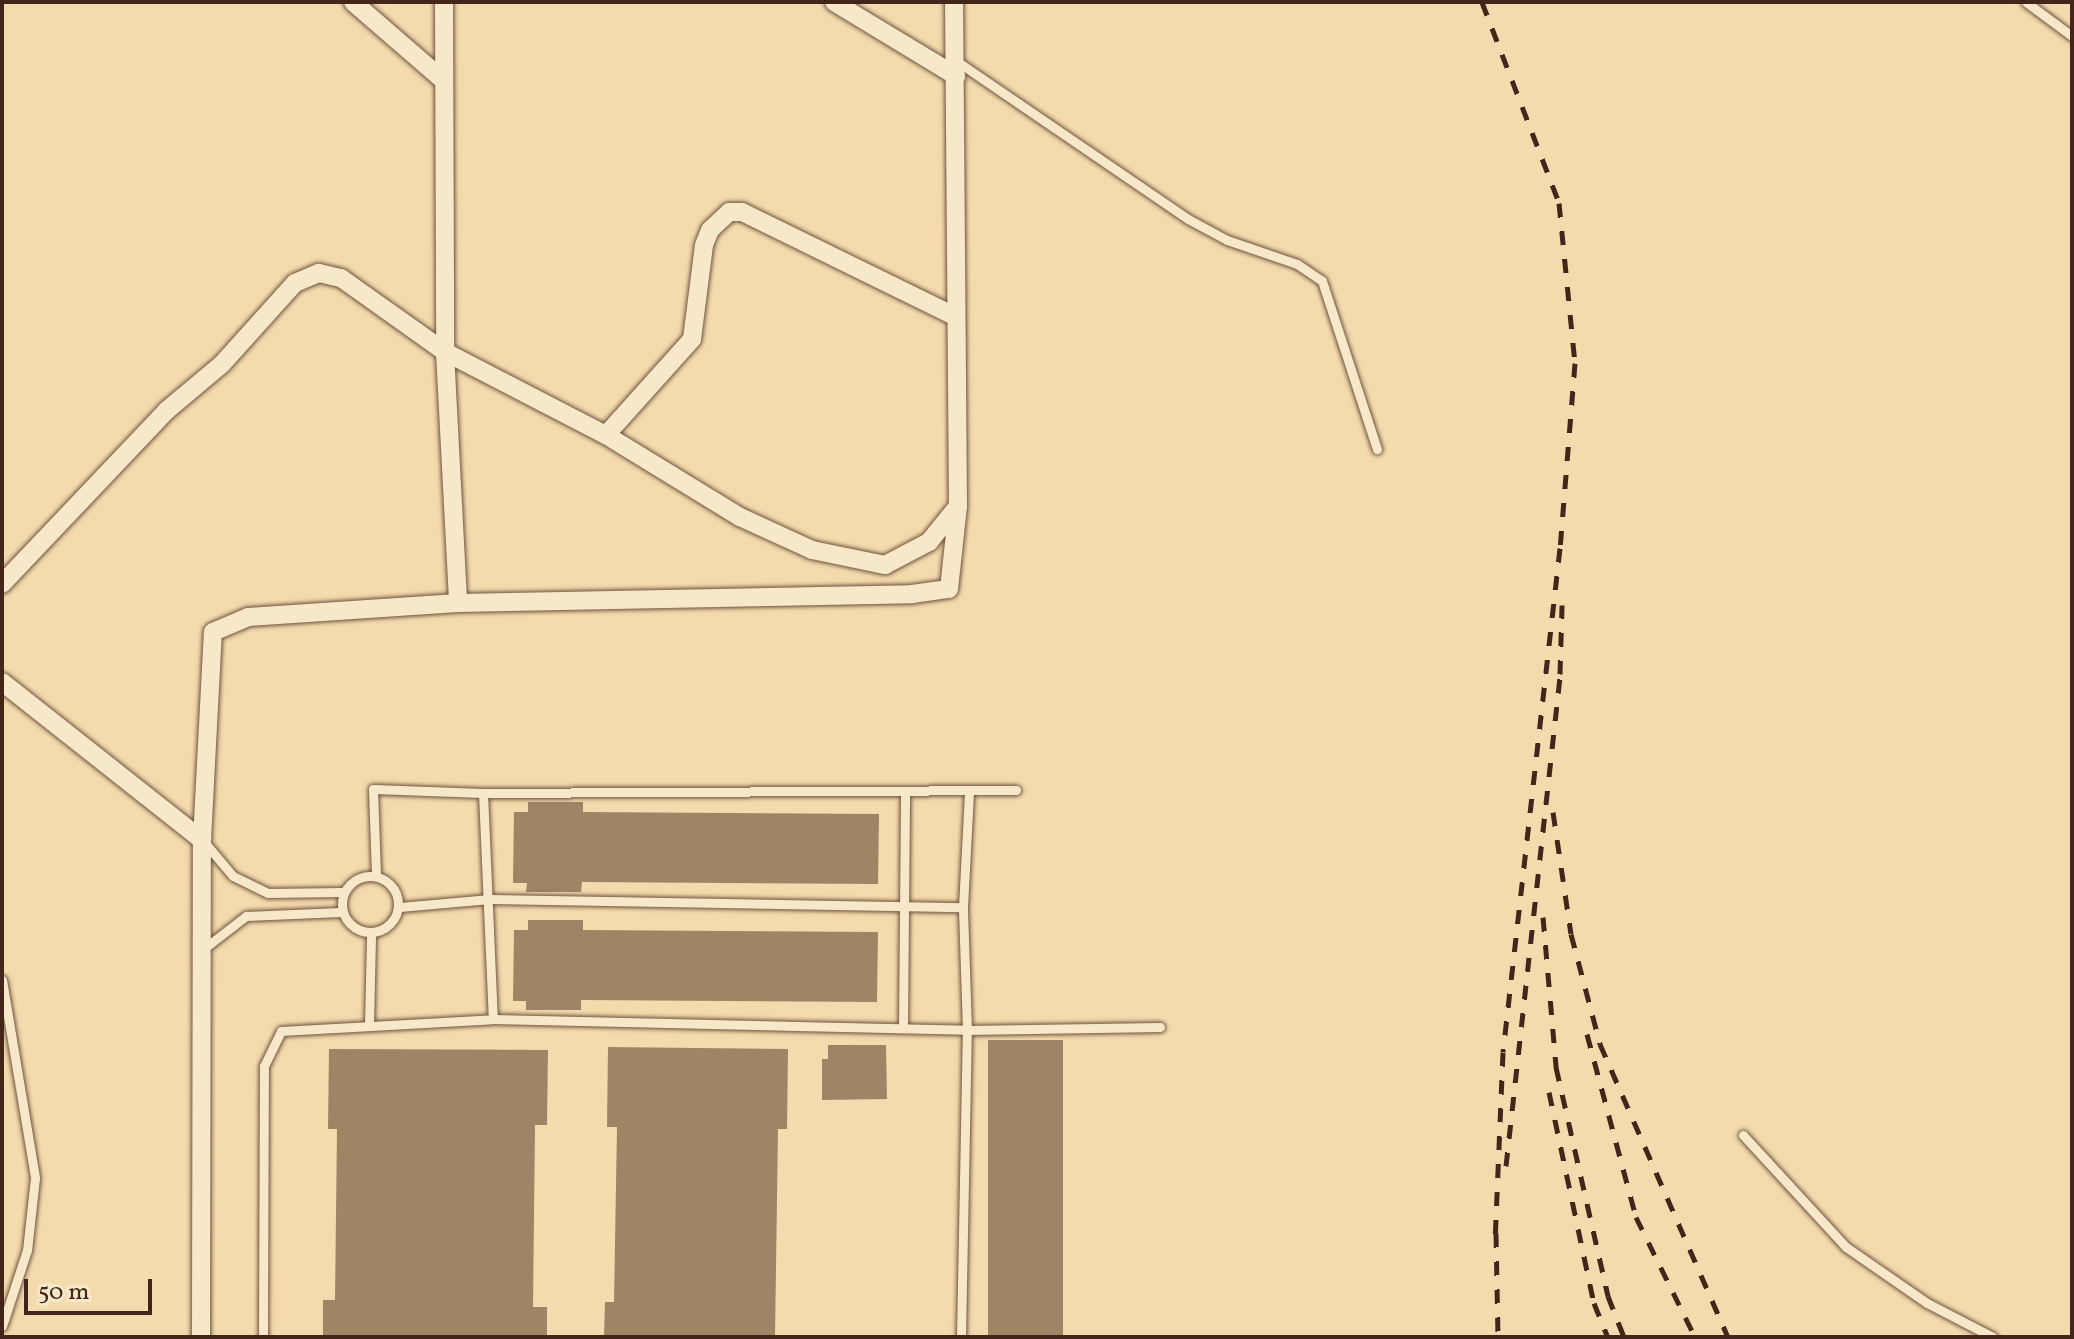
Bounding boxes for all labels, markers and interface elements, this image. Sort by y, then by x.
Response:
scale bar [28,1263,156,1313]
text: 50 m [38,1276,90,1310]

